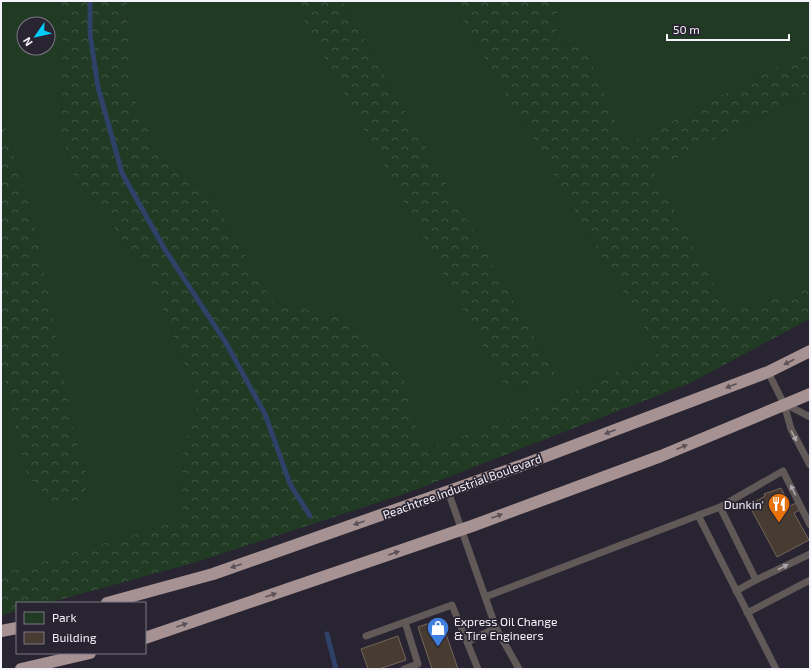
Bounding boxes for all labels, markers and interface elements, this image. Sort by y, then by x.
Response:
north arrow [16,16,56,56]
scale bar [667,16,789,42]
text: 50 m [673,22,700,36]
text: N [20,35,35,49]
one-way arrow [783,359,795,365]
one-way arrow [725,384,737,390]
one-way arrow [603,429,615,435]
one-way arrow [791,430,798,442]
one-way arrow [677,444,688,450]
street label: Peachtree Industrial Boulevard [381,451,543,521]
one-way arrow [790,484,796,496]
restaurant icon: Dunkin' [766,491,792,524]
place label: Dunkin' [724,497,764,511]
one-way arrow [492,513,504,519]
one-way arrow [352,520,364,526]
one-way arrow [388,550,400,556]
one-way arrow [230,563,242,569]
one-way arrow [777,564,789,570]
one-way arrow [265,592,277,598]
legend [16,602,146,654]
text: Park [52,610,77,624]
place label: Express Oil Change & Tire Engineers [454,614,557,642]
shop icon: Express Oil Change & Tire Engineers [425,615,451,648]
one-way arrow [176,622,188,628]
text: Building [52,630,97,644]

